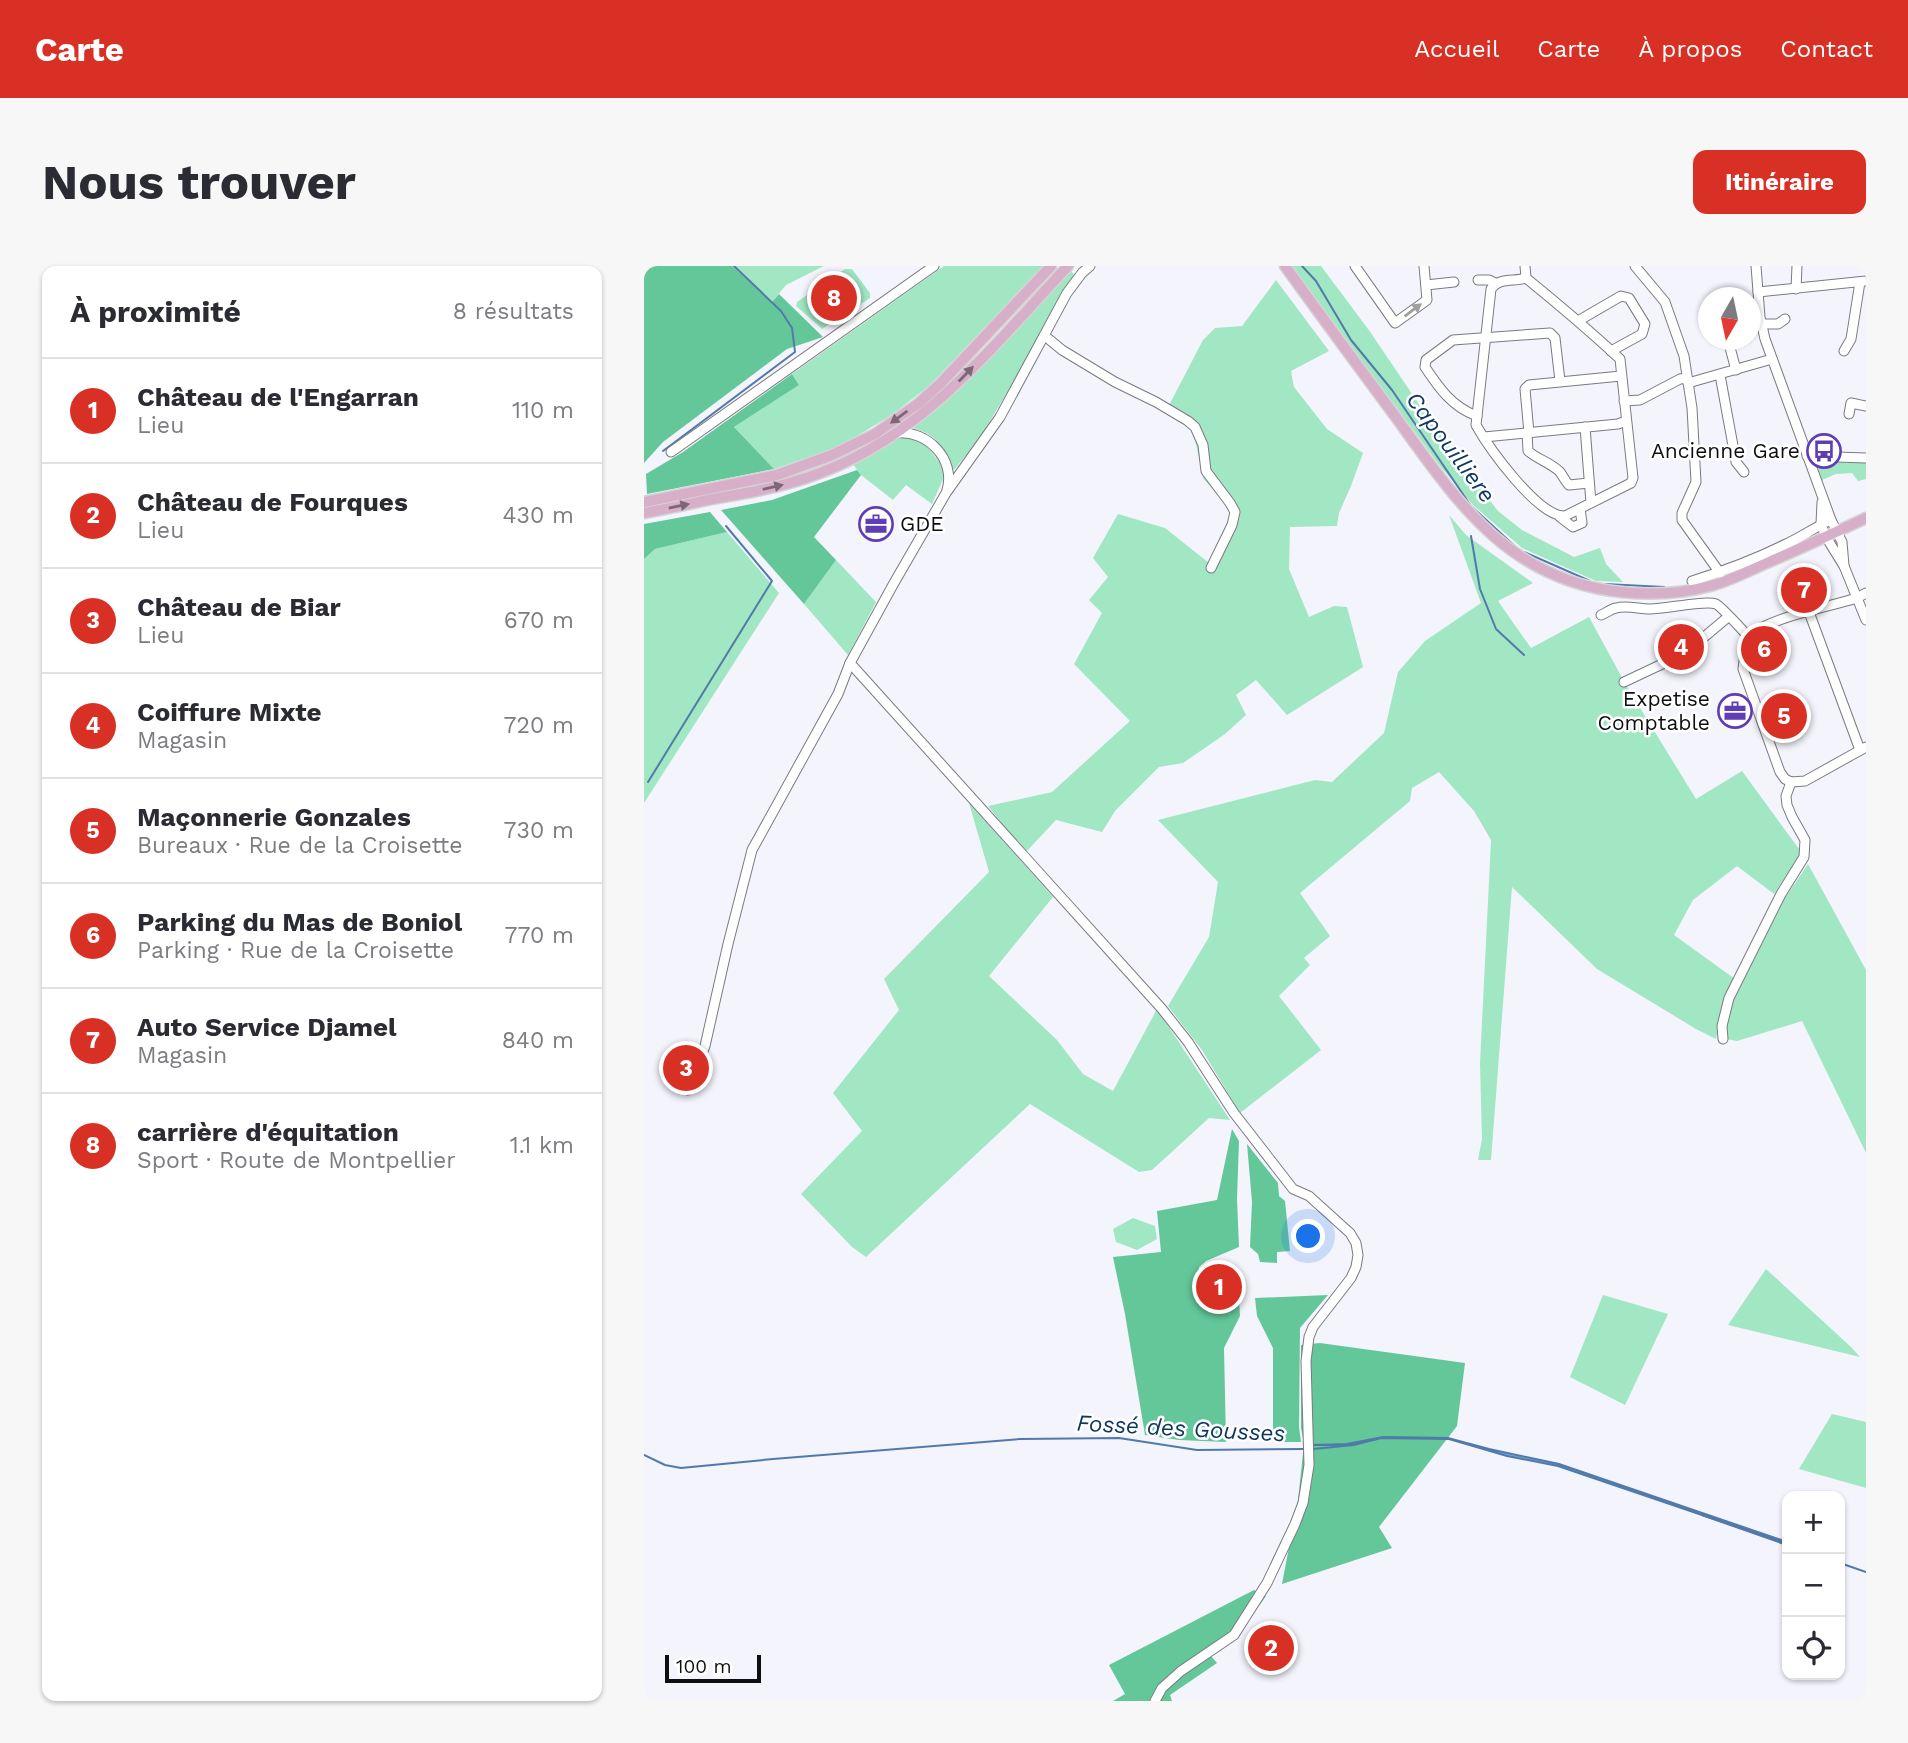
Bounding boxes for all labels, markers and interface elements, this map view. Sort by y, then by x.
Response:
text: Carte [35,30,124,69]
text: Accueil [1414,35,1499,63]
text: Carte [1537,35,1600,63]
text: À propos [1638,35,1742,63]
text: Contact [1780,35,1873,63]
button: Itinéraire [1693,150,1866,214]
text: Nous trouver [42,153,356,211]
pin: 8 [811,272,857,324]
north arrow [1698,287,1761,350]
text: À proximité [70,294,241,329]
text: 8 résultats [453,298,574,325]
one-way arrow [1404,303,1422,317]
one-way arrow [958,366,975,383]
text: Château de l'Engarran [137,382,419,412]
water label: Capouilliere [1400,387,1501,508]
text: 1 [88,397,98,424]
text: 110 m [512,397,574,424]
one-way arrow [890,410,908,424]
text: Lieu [137,412,184,439]
bus stop icon: Ancienne Gare [1805,432,1843,470]
place label: Ancienne Gare [1651,438,1800,463]
one-way arrow [762,482,784,493]
text: Château de Fourques [137,487,408,517]
one-way arrow [668,501,690,512]
text: 2 [86,502,100,529]
text: 430 m [502,502,574,529]
office icon: GDE [857,505,895,543]
place label: GDE [900,511,944,536]
text: Lieu [137,517,184,544]
pin: 7 [1781,564,1827,616]
text: Château de Biar [137,592,341,622]
text: 3 [86,607,100,634]
text: 670 m [504,607,574,634]
pin: 4 [1658,621,1704,673]
text: Lieu [137,622,184,649]
pin: 6 [1741,623,1787,675]
place label: Expetise Comptable [1598,686,1710,735]
pin: 5 [1761,690,1807,742]
office icon: Expetise Comptable [1716,692,1754,730]
text: Coiffure Mixte [137,697,322,727]
text: 4 [86,712,100,739]
text: 720 m [504,712,574,739]
text: Magasin [137,727,227,754]
text: Maçonnerie Gonzales [137,802,411,832]
text: 5 [86,817,100,844]
text: 730 m [504,817,574,844]
text: Bureaux · Rue de la Croisette [137,832,462,859]
text: Parking du Mas de Boniol [137,907,462,937]
text: 6 [86,922,100,949]
text: 770 m [505,922,574,949]
text: Parking · Rue de la Croisette [137,937,454,964]
text: Auto Service Djamel [137,1012,397,1042]
text: 7 [86,1027,100,1054]
text: 840 m [502,1027,574,1054]
text: Magasin [137,1042,227,1069]
pin: 3 [663,1042,709,1094]
text: carrière d'équitation [137,1117,399,1147]
text: 8 [86,1132,100,1159]
text: 1.1 km [510,1132,574,1159]
text: Sport · Route de Montpellier [137,1147,456,1174]
your location [1291,1219,1325,1253]
pin: 1 [1196,1261,1242,1313]
water label: Fossé des Gousses [1076,1410,1286,1447]
map controls [1782,1491,1845,1680]
button: + [1782,1491,1845,1554]
button: − [1782,1554,1845,1617]
button: locate [1782,1617,1845,1680]
pin: 2 [1248,1622,1294,1674]
scale bar [665,1652,761,1684]
text: 100 m [676,1655,732,1678]

